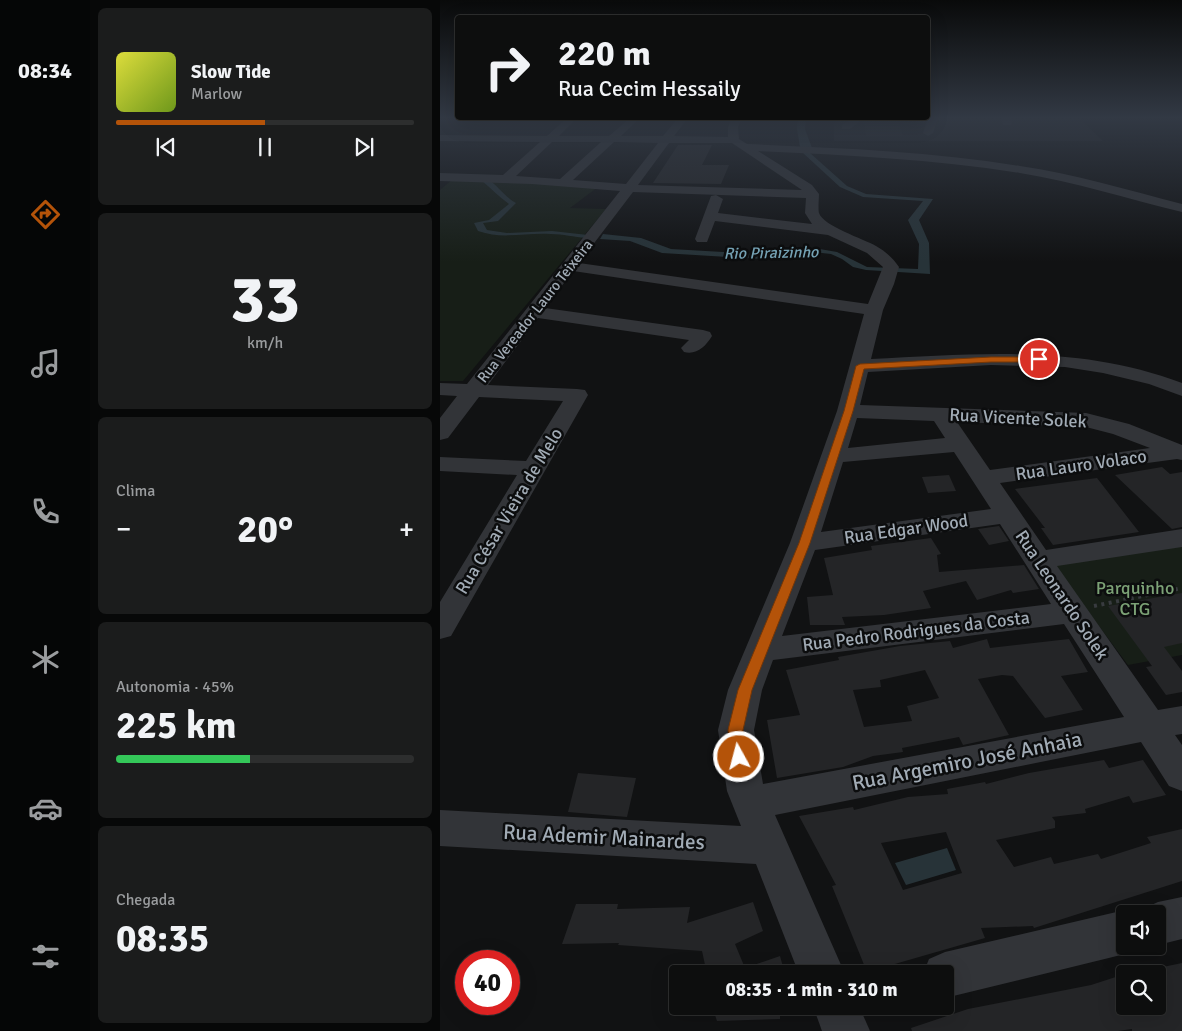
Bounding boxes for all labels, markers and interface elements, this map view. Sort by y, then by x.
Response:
text: 220 m [558,32,651,75]
icon: right [475,35,540,100]
text: 08:34 [18,57,72,84]
text: Slow Tide [191,60,271,84]
text: Rua Cecim Hessaily [558,75,741,102]
text: Marlow [191,84,242,104]
icon: previous [152,133,180,161]
icon: pause [251,133,279,161]
icon: next [350,133,378,161]
icon: directions [28,197,63,232]
street label: Rua Vereador Lauro Teixeira [474,236,596,386]
water label: Rio Piraizinho [723,242,819,264]
text: 33 [230,260,300,340]
text: km/h [247,333,283,353]
pin [1018,338,1060,380]
icon: arrive [1025,345,1053,373]
icon: music [28,346,63,381]
street label: Rua Vicente Solek [949,403,1087,433]
street label: Rua César Vieira de Melo [451,424,567,598]
street label: Rua Lauro Volaco [1014,445,1148,485]
text: Clima [116,481,155,501]
icon: phone [28,494,63,529]
text: 20° [237,506,293,553]
street label: Rua Edgar Wood [843,509,969,549]
text: − [116,512,131,546]
text: + [399,512,414,546]
street label: Rua Leonardo Solek [1011,526,1113,664]
park label: Parquinho CTG [1096,577,1174,620]
street label: Rua Pedro Rodrigues da Costa [801,606,1031,656]
icon: climate [28,642,63,677]
text: Autonomia · 45% [116,677,234,697]
text: 225 km [116,702,237,749]
street label: Rua Argemiro José Anhaia [850,726,1084,796]
position arrow [712,730,764,782]
icon: car [28,791,63,826]
street label: Rua Ademir Mainardes [503,819,705,855]
text: Chegada [116,890,175,910]
map controls [1116,905,1166,1015]
button: sound [1116,905,1166,955]
text: 08:35 [116,915,209,962]
icon: filters [28,939,63,974]
speed limit sign: 40 [455,950,520,1015]
button: search [1116,965,1166,1015]
text: 08:35 · 1 min · 310 m [725,978,898,1002]

